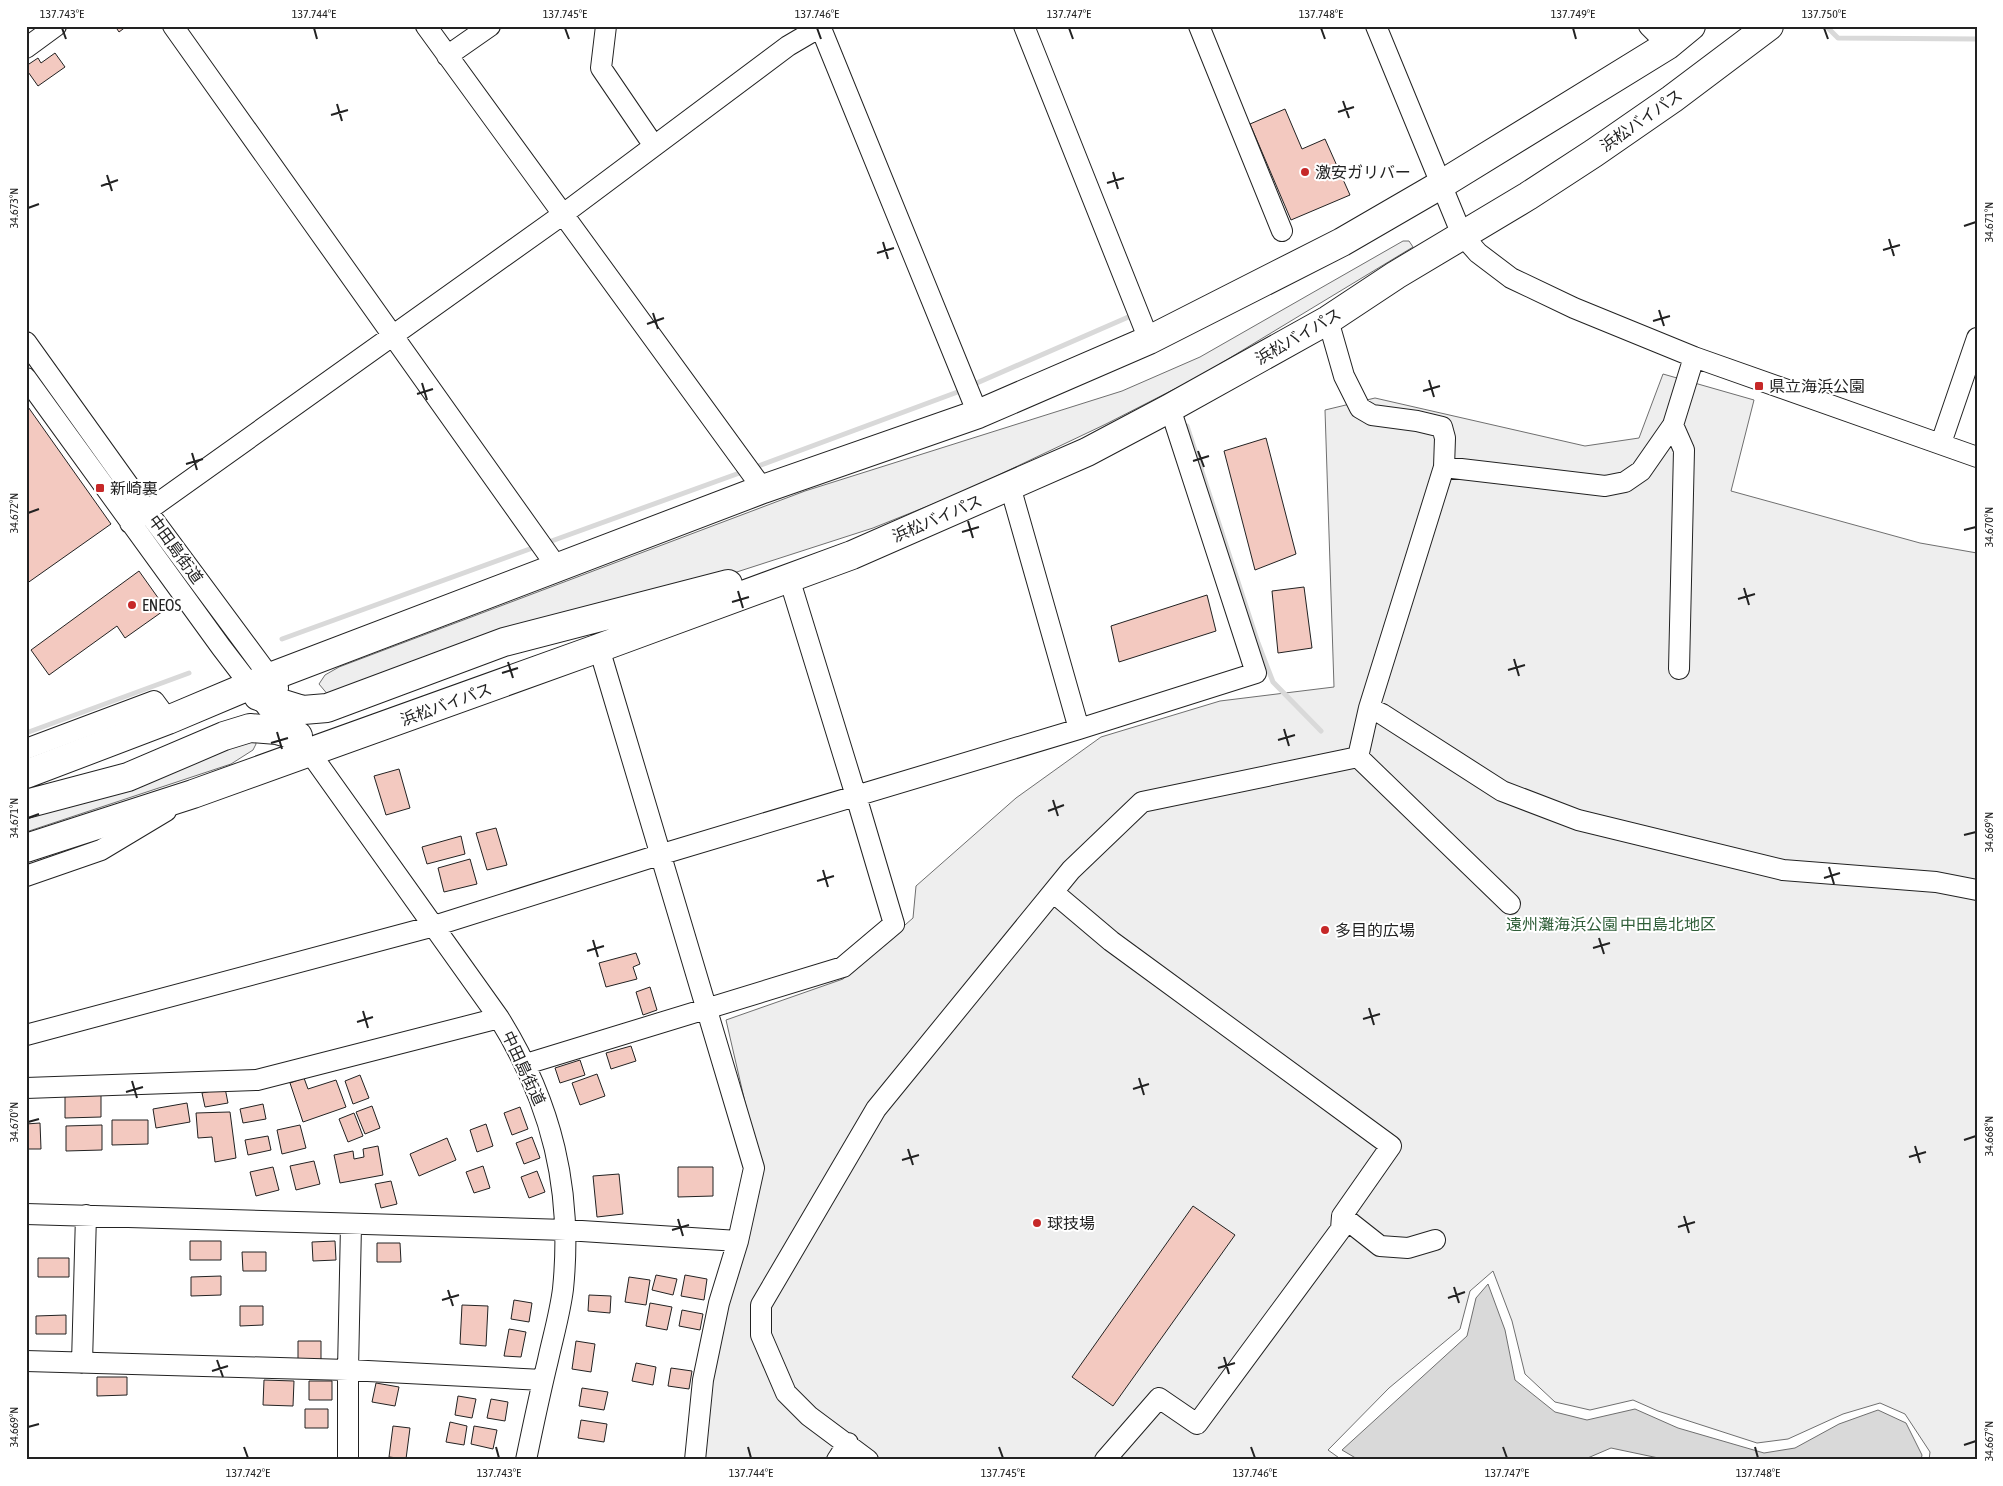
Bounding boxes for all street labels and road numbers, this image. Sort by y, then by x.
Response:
street label: 浜松バイパス [1597,85,1685,155]
street label: 浜松バイパス [1252,304,1344,368]
street label: 浜松バイパス [889,491,985,545]
street label: 中田島街道 [145,511,207,587]
street label: 浜松バイパス [398,679,494,729]
street label: 中田島街道 [499,1028,549,1108]

